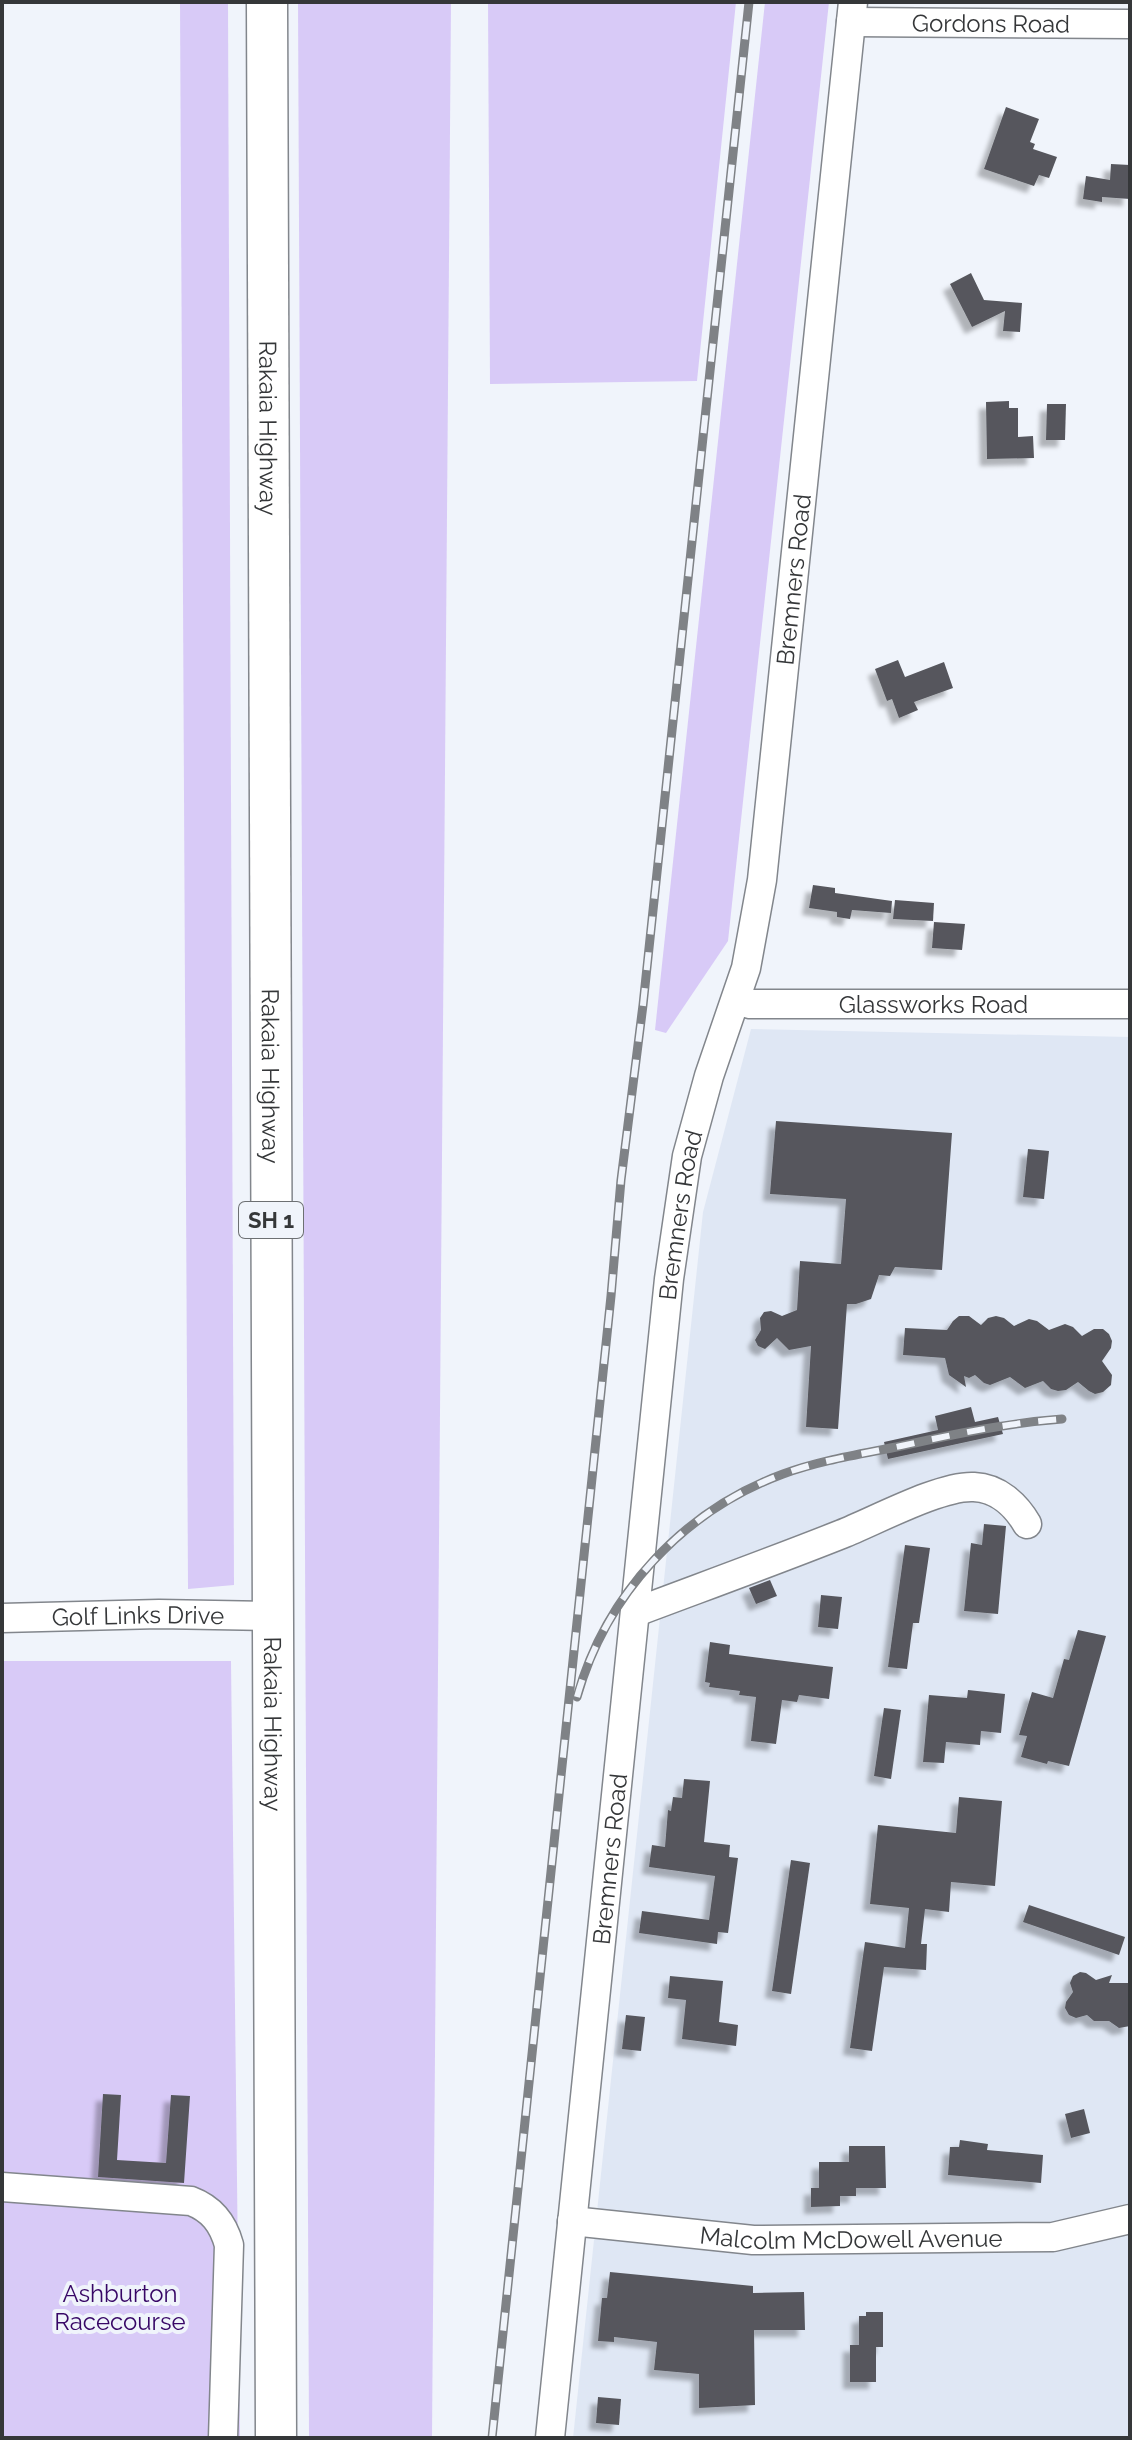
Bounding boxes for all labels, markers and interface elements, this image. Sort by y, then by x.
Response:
street label: Gordons Road [912,8,1070,38]
street label: Rakaia Highway [254,340,283,516]
street label: Bremners Road [770,493,816,667]
street label: Rakaia Highway [256,988,286,1164]
street label: Glassworks Road [839,990,1028,1019]
street label: Bremners Road [652,1126,708,1301]
road number: SH 1 [239,1202,303,1238]
street label: Golf Links Drive [51,1599,224,1631]
street label: Rakaia Highway [259,1636,288,1812]
street label: Bremners Road [586,1772,633,1946]
street label: Malcolm McDowell Avenue [698,2220,1003,2254]
park label: Ashburton Racecourse [54,2279,186,2336]

